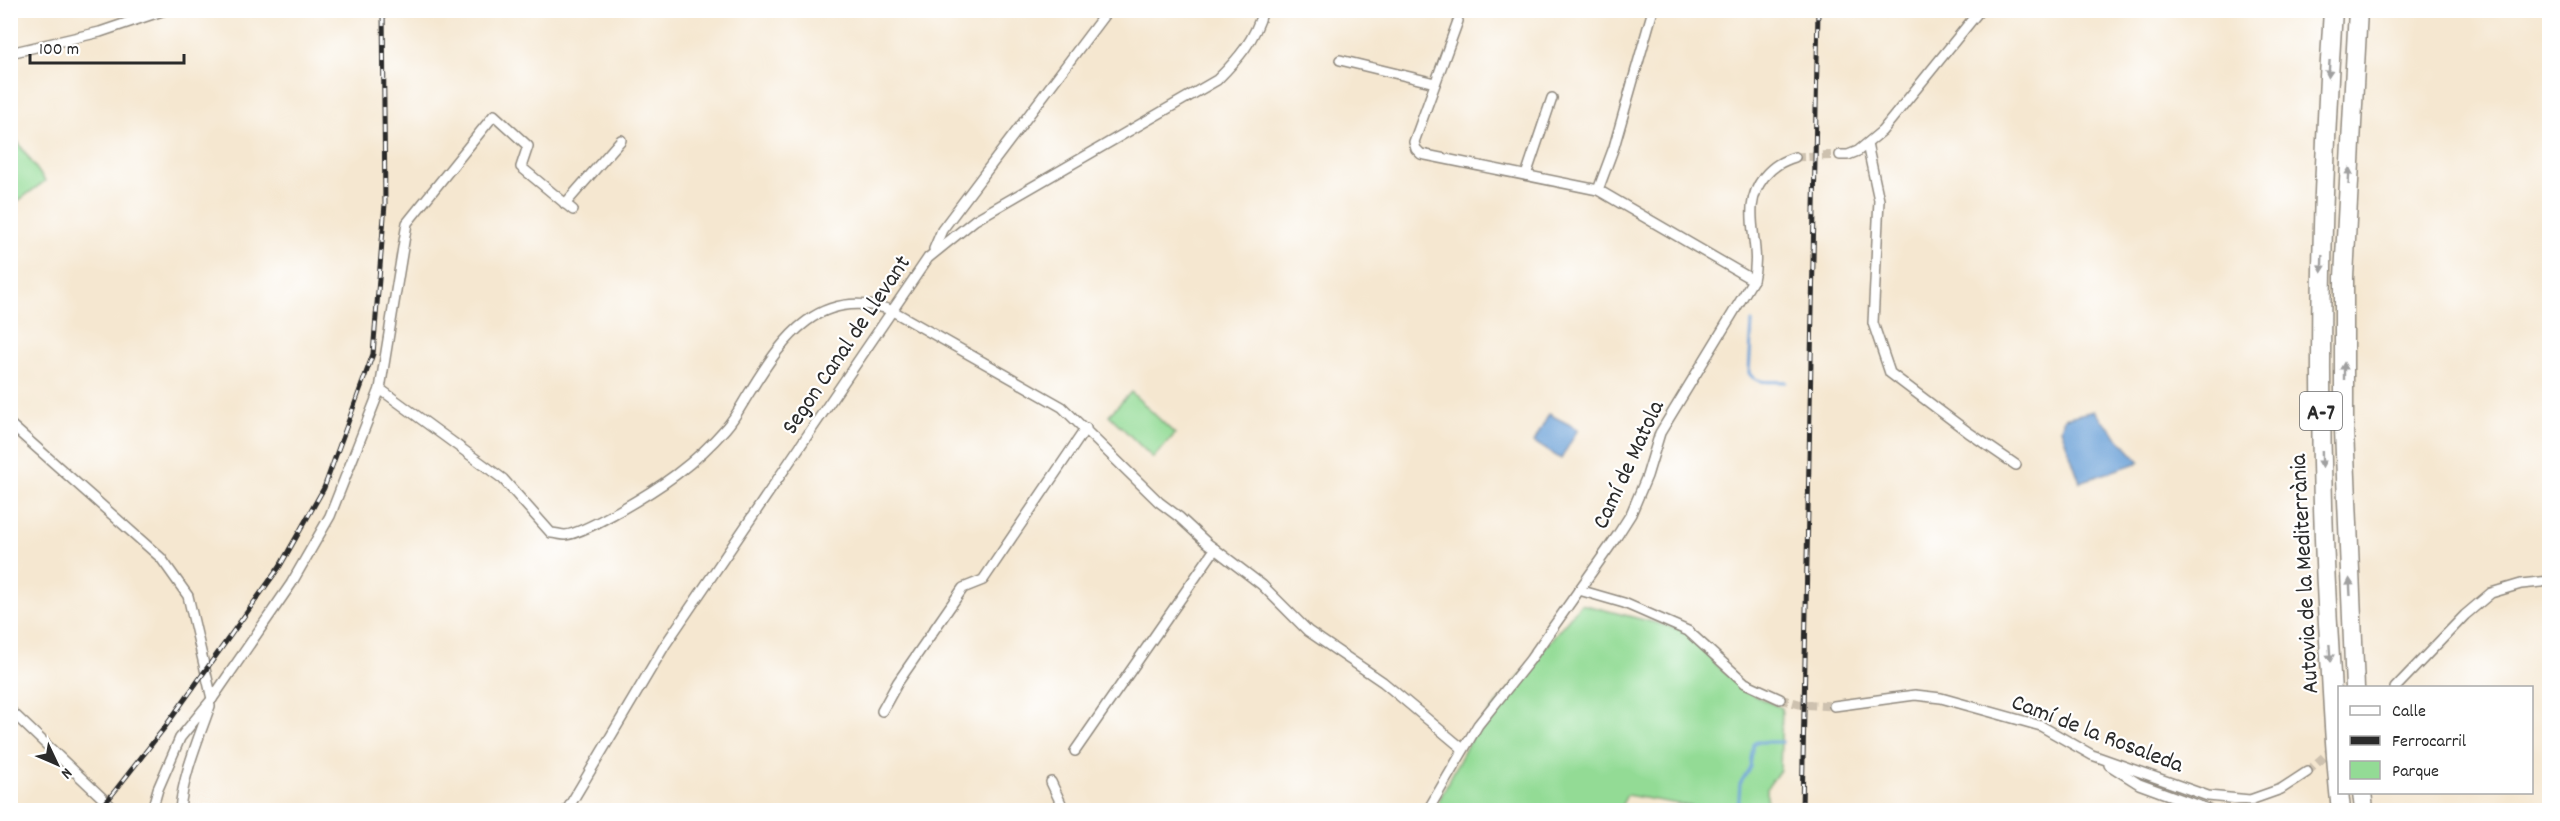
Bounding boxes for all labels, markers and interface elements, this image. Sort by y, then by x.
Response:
scale bar [30,27,184,65]
text: 100 m [39,38,79,63]
one-way arrow [2325,59,2334,78]
one-way arrow [2344,167,2353,186]
street label: Segon Canal de Llevant [775,249,920,442]
one-way arrow [2317,254,2326,273]
one-way arrow [2339,362,2349,381]
road number: A-7 [2300,392,2342,430]
street label: Camí de Matola [1585,395,1675,535]
one-way arrow [2317,449,2326,468]
street label: Autovia de la Mediterrània [2283,452,2329,695]
one-way arrow [2345,578,2354,597]
one-way arrow [2325,644,2334,663]
street label: Camí de la Rosaleda [2006,686,2189,784]
legend [2338,686,2533,794]
text: Calle [2392,700,2426,725]
text: Ferrocarril [2392,730,2467,755]
north arrow [27,734,87,794]
text: Parque [2392,760,2439,785]
text: N [55,762,77,784]

